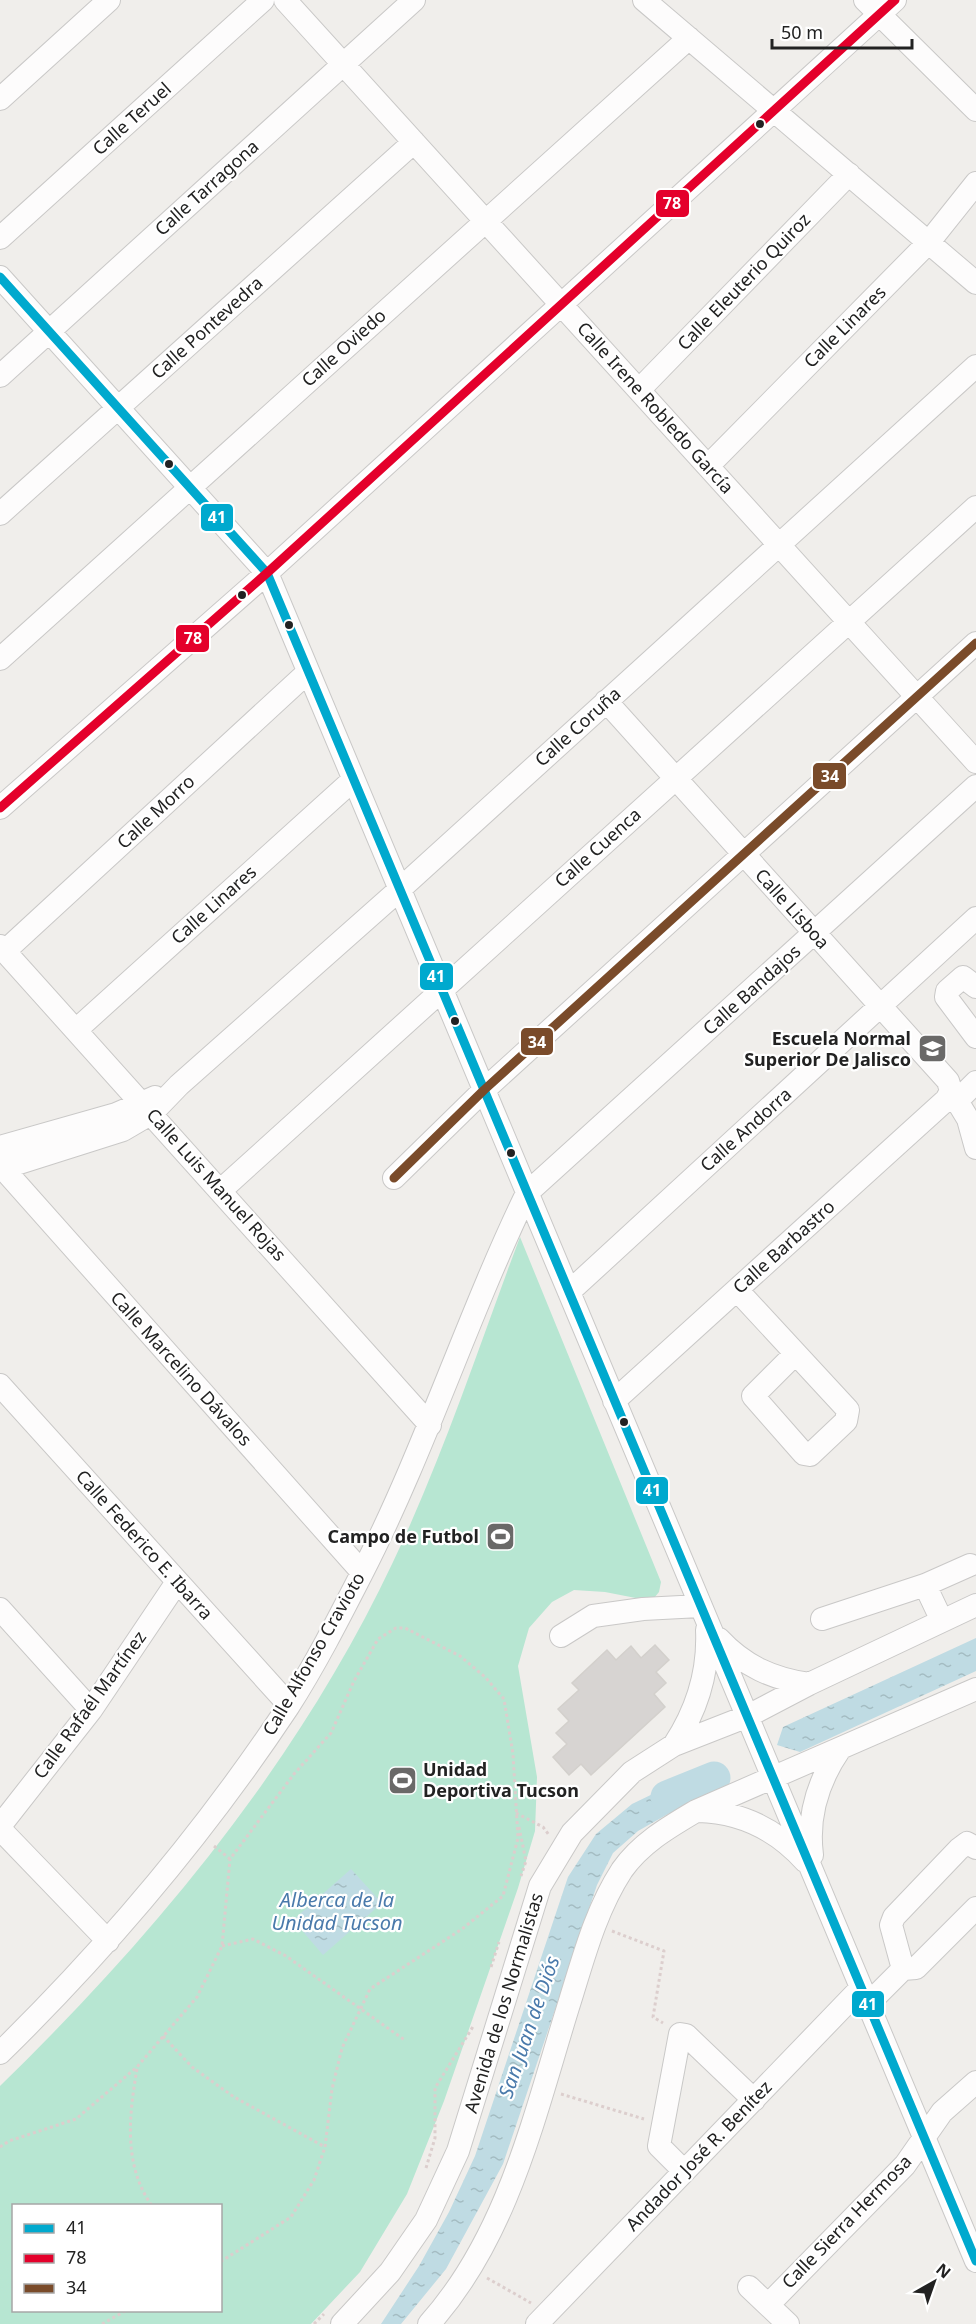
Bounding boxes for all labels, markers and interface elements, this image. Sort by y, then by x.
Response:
scale bar [772,12,912,50]
text: 50 m [781,20,823,44]
street label: Calle Teruel [87,77,176,160]
unlabelled marker [754,118,766,130]
street label: Calle Tarragona [149,134,263,240]
line badge: 78 [655,189,690,218]
text: 78 [663,192,681,214]
street label: Calle Eleuterio Quiroz [671,208,815,355]
street label: Calle Pontevedra [145,271,267,384]
street label: Calle Linares [798,280,891,373]
street label: Calle Oviedo [296,303,391,391]
street label: Calle Irene Robledo García [572,316,739,498]
unlabelled marker [163,458,175,470]
line badge: 41 [200,503,234,532]
text: 41 [208,506,226,528]
unlabelled marker [236,589,248,601]
unlabelled marker [283,619,295,631]
line badge: 78 [175,624,210,653]
text: 78 [184,627,202,649]
street label: Calle Coruña [529,681,625,771]
line badge: 34 [812,762,847,790]
text: 34 [821,765,839,787]
street label: Calle Morro [111,769,199,854]
street label: Calle Cuenca [549,802,646,892]
street label: Calle Linares [166,860,261,949]
street label: Calle Lisboa [750,863,835,954]
street label: Calle Bandajos [697,939,805,1040]
line badge: 41 [419,962,454,991]
text: 41 [427,965,445,987]
unlabelled marker [449,1015,461,1027]
place label: Escuela Normal Superior De Jalisco [744,1026,911,1071]
line badge: 34 [520,1027,554,1056]
text: 34 [528,1031,546,1053]
school or university icon: Escuela Normal Superior De Jalisco [916,1033,948,1065]
street label: Calle Andorra [695,1082,796,1177]
street label: Calle Luis Manuel Rojas [142,1103,292,1266]
unlabelled marker [505,1147,517,1159]
street label: Calle Barbastro [727,1194,839,1298]
street label: Calle Marcelino Dávalos [106,1286,258,1451]
unlabelled marker [618,1416,630,1428]
street label: Calle Federico E. Ibarra [71,1464,219,1624]
line badge: 41 [635,1476,669,1505]
text: 41 [643,1479,661,1501]
sports icon: Campo de Futbol [484,1521,516,1553]
place label: Campo de Futbol [328,1524,479,1548]
street label: Calle Alfonso Cravioto [257,1567,370,1740]
street label: Calle Rafaél Martínez [27,1626,151,1783]
place label: Unidad Deportiva Tucson [423,1757,579,1802]
sports icon: Unidad Deportiva Tucson [386,1764,418,1796]
water label: Alberca de la Unidad Tucson [271,1886,403,1936]
street label: Avenida de los Normalistas [458,1890,548,2116]
water label: San Juan de Diós [492,1952,566,2101]
line badge: 41 [851,1990,885,2018]
text: 41 [859,1993,877,2015]
street label: Andador José R. Benítez [620,2075,777,2236]
street label: Calle Sierra Hermosa [776,2149,916,2293]
legend [12,2204,222,2312]
text: 41 [66,2215,87,2239]
text: 78 [66,2245,87,2269]
north arrow [904,2252,964,2312]
text: N [932,2258,956,2283]
text: 34 [66,2275,87,2299]

